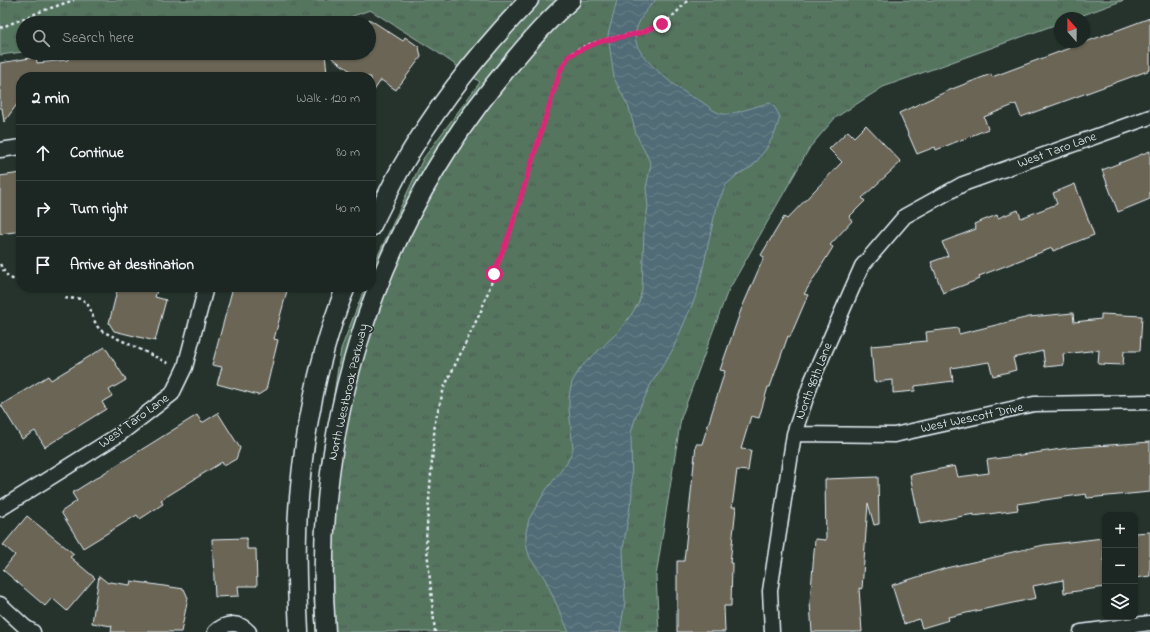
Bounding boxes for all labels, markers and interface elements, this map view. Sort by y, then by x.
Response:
north arrow [1054,12,1090,48]
route end [653,15,671,33]
search box [16,16,376,60]
icon: search [30,27,52,49]
text: Search here [62,27,134,49]
text: 2 min [32,86,69,111]
text: Walk · 120 m [296,89,360,108]
street label: West Taro Lane [1015,127,1099,173]
icon: ahead [32,142,54,164]
text: Continue [70,142,124,164]
text: 80 m [336,143,360,162]
icon: right [32,198,54,220]
text: Turn right [70,198,128,220]
text: 40 m [336,199,360,218]
icon: arrive [32,254,54,276]
text: Arrive at destination [70,254,194,276]
route start [485,265,503,283]
street label: North Westbrook Parkway [323,322,374,462]
street label: North 96th Lane [791,340,837,422]
street label: West Taro Lane [95,389,173,453]
street label: West Wescott Drive [919,398,1025,438]
map controls [1102,512,1138,620]
button: + [1102,512,1138,548]
button: − [1102,548,1138,584]
button: layers [1102,584,1138,620]

